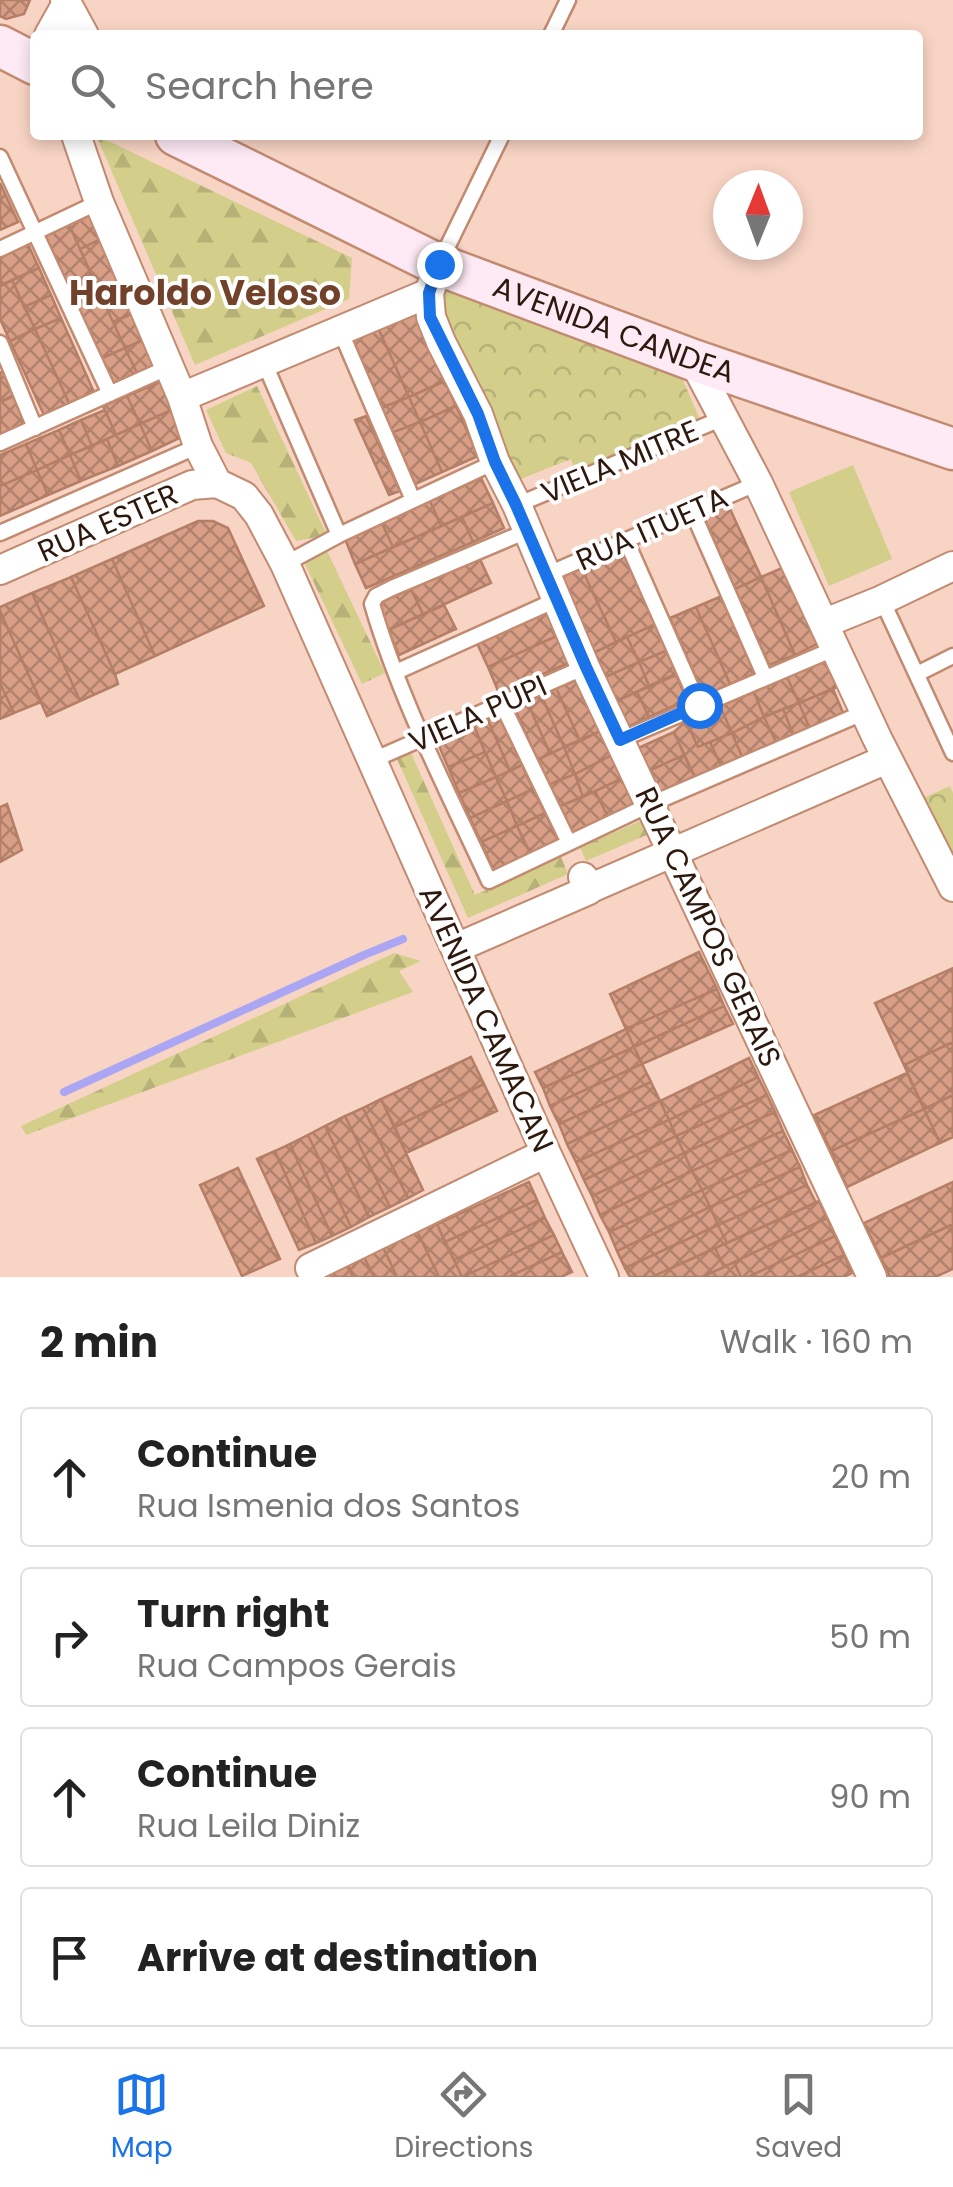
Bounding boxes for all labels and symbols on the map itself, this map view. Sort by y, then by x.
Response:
north arrow [713,170,803,260]
route end [417,242,463,288]
street label: AVENIDA CANDEA [487,265,741,394]
district label: Haroldo Veloso [69,268,341,317]
street label: VIELA MITRE [534,409,705,514]
street label: RUA ESTER [31,472,185,573]
street label: RUA ITUETA [569,476,735,581]
street label: VIELA PUPI [402,664,554,763]
route start [677,683,723,729]
street label: RUA CAMPOS GERAIS [625,780,792,1074]
street label: AVENIDA CAMACAN [408,879,565,1159]

